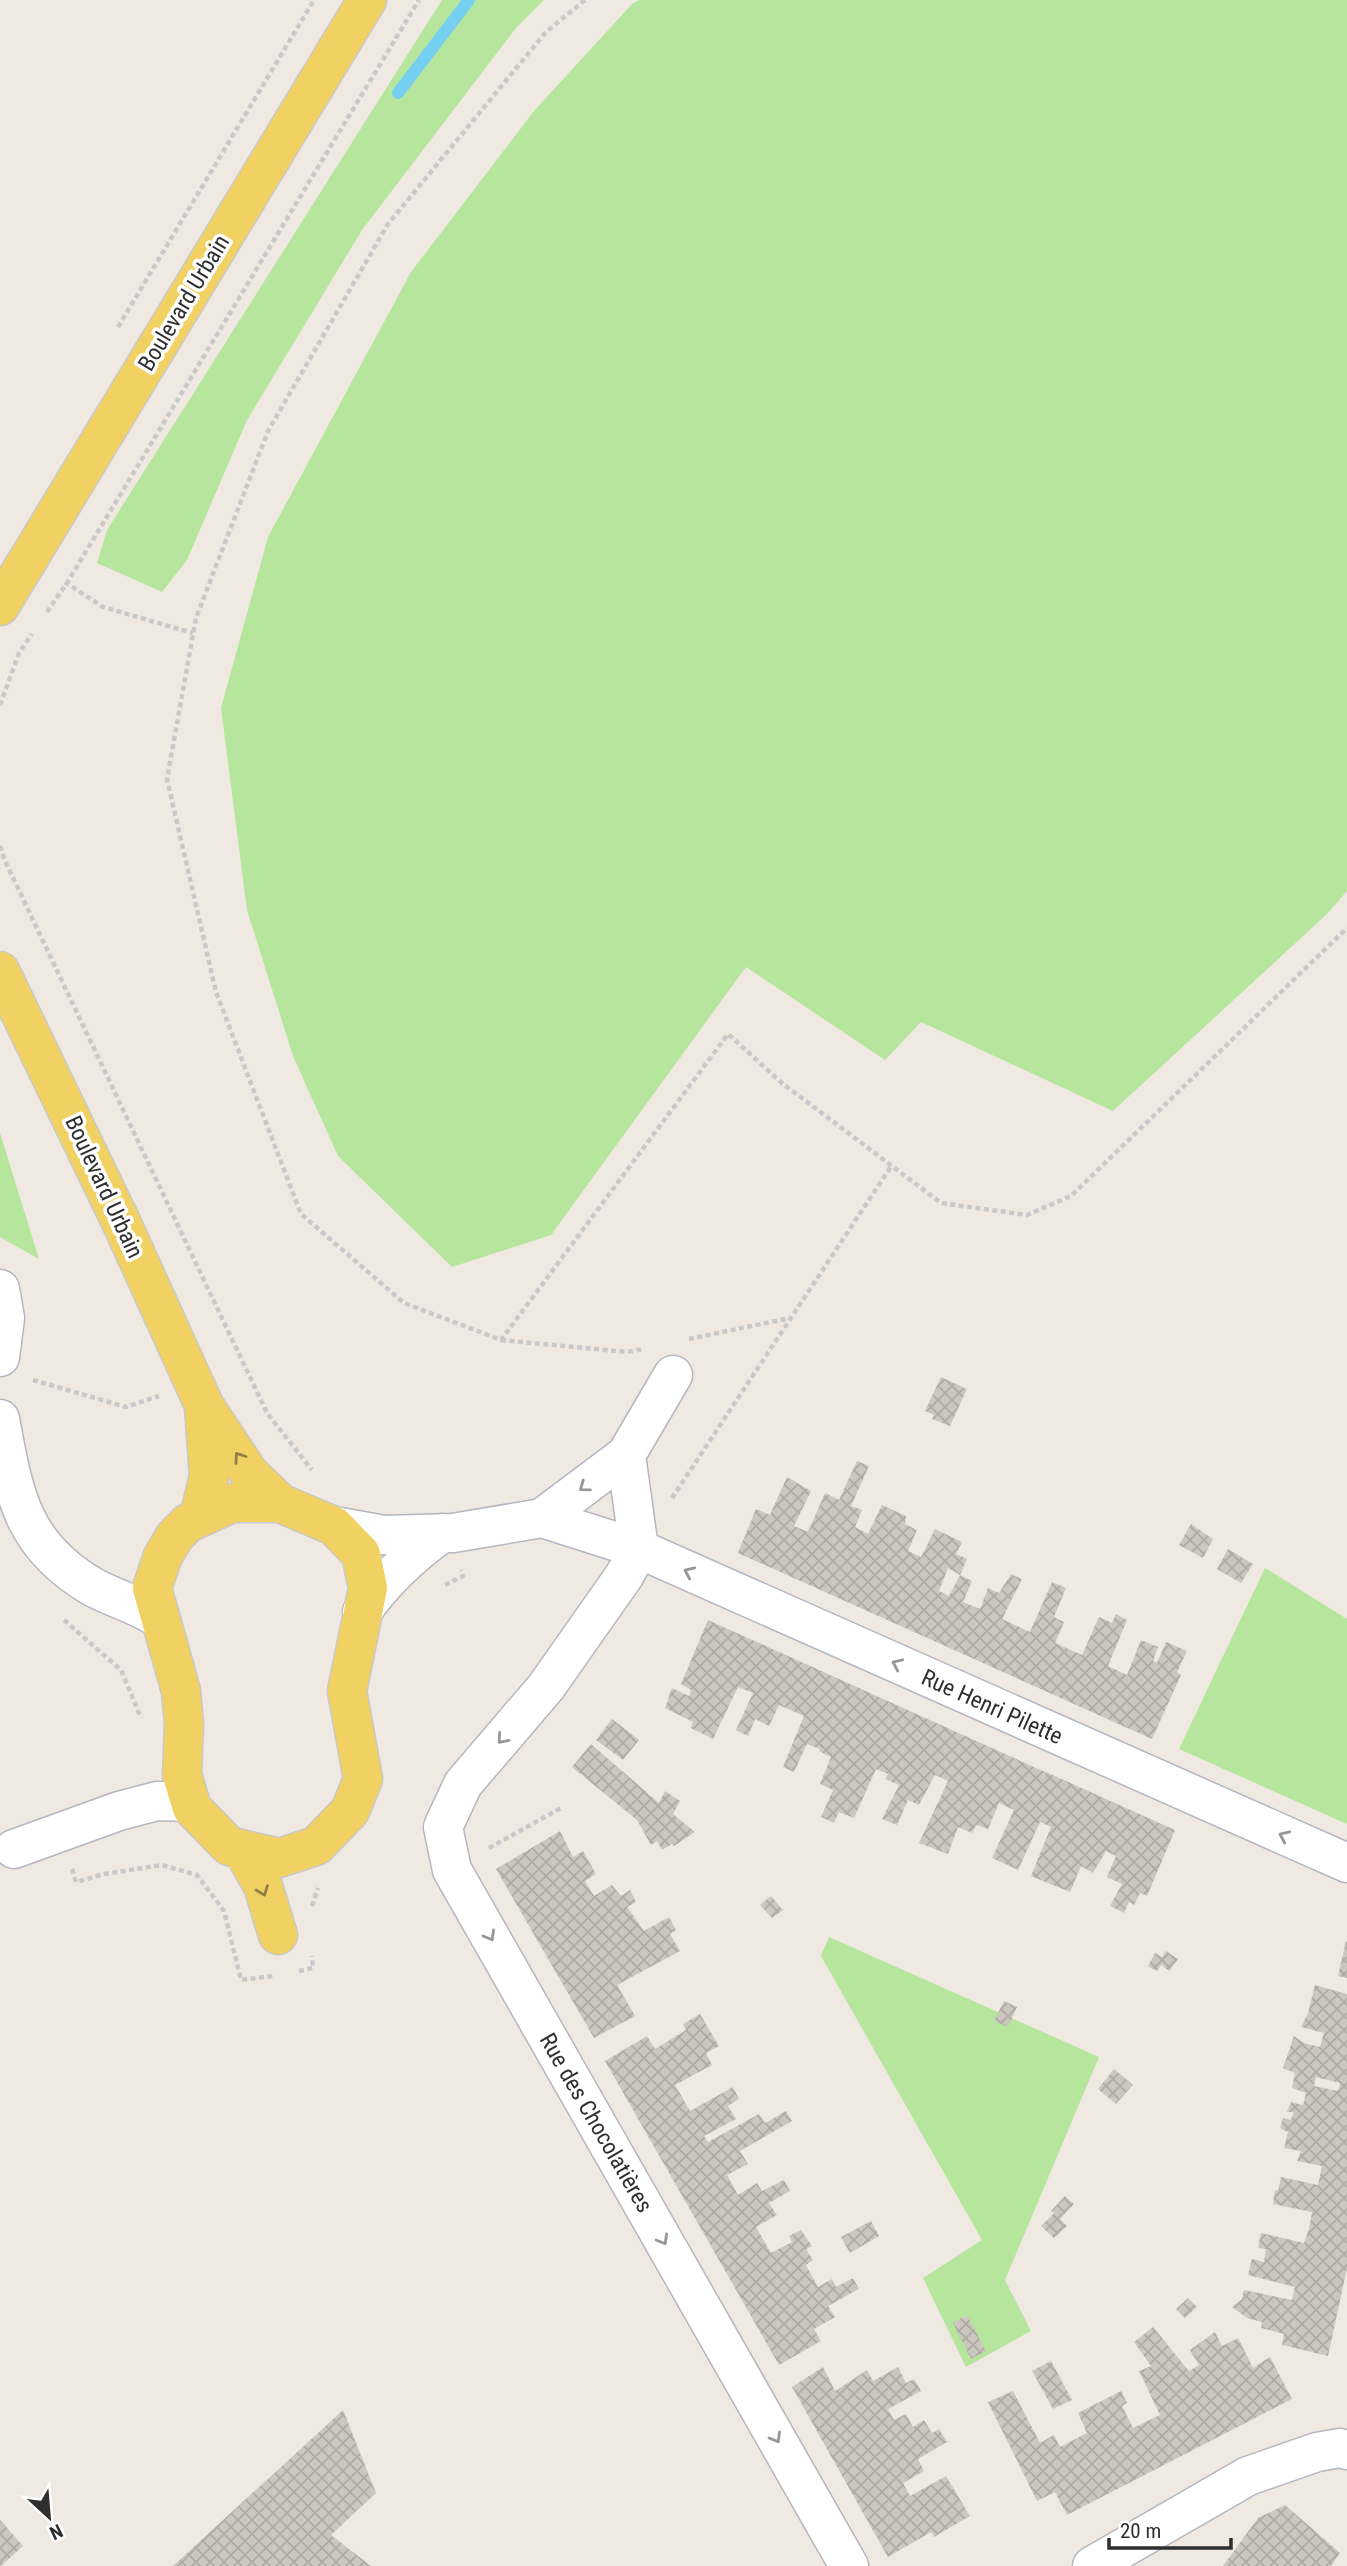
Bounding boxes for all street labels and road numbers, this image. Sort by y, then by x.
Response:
street label: Boulevard Urbain [133,230,235,376]
street label: Boulevard Urbain [59,1112,149,1262]
street label: Rue Henri Pilette [917,1664,1067,1750]
street label: Rue des Chocolatières [534,2029,658,2217]

